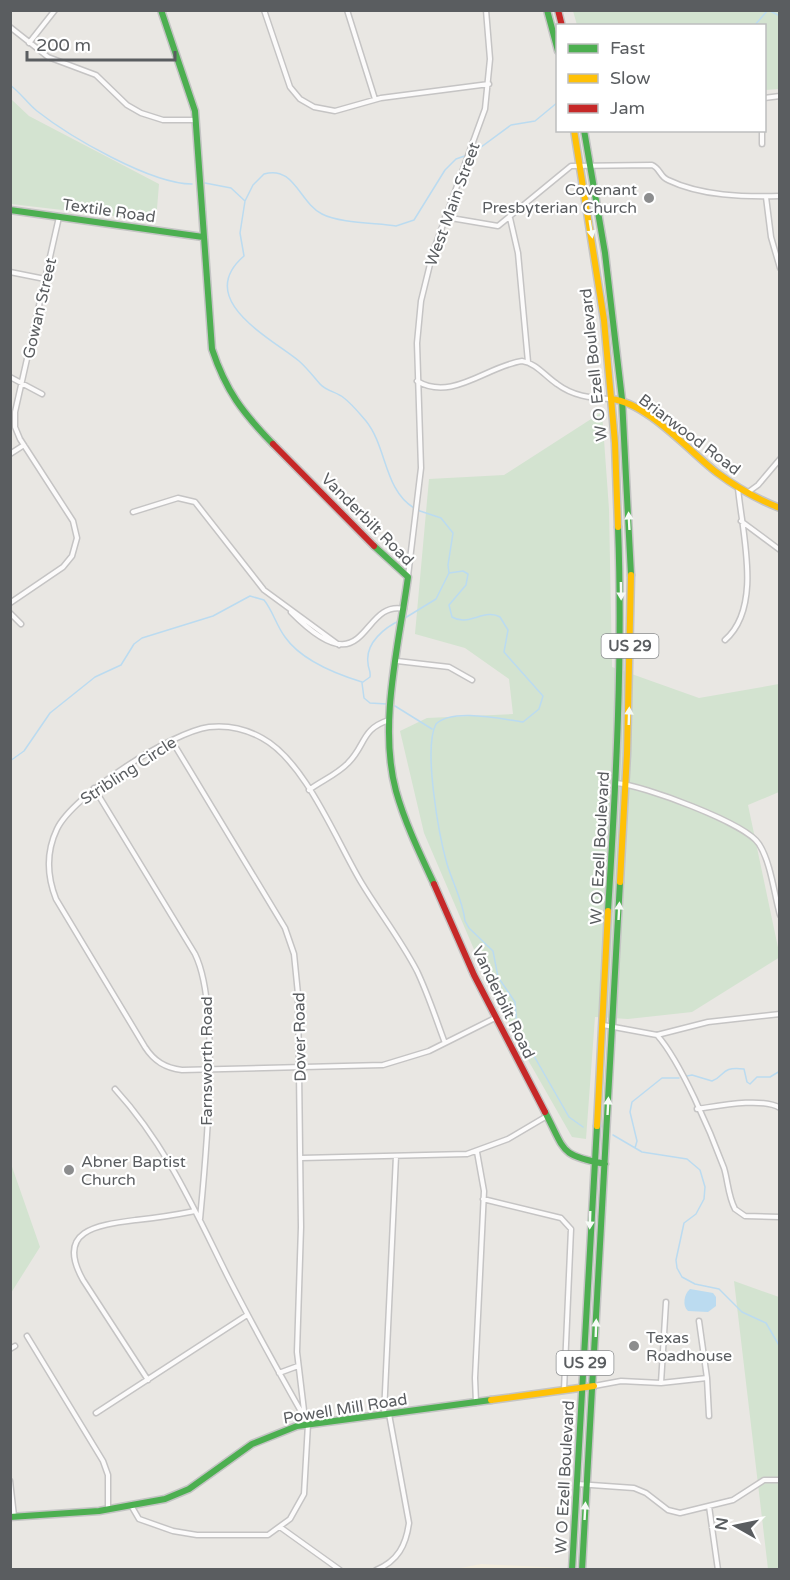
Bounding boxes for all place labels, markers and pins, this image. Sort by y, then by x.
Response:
place label: Covenant Presbyterian Church [482,180,637,218]
marker: Covenant Presbyterian Church [642,191,656,205]
place label: Abner Baptist Church [81,1152,186,1190]
marker: Abner Baptist Church [62,1163,76,1177]
place label: Texas Roadhouse [646,1328,732,1366]
marker: Texas Roadhouse [627,1339,641,1353]

